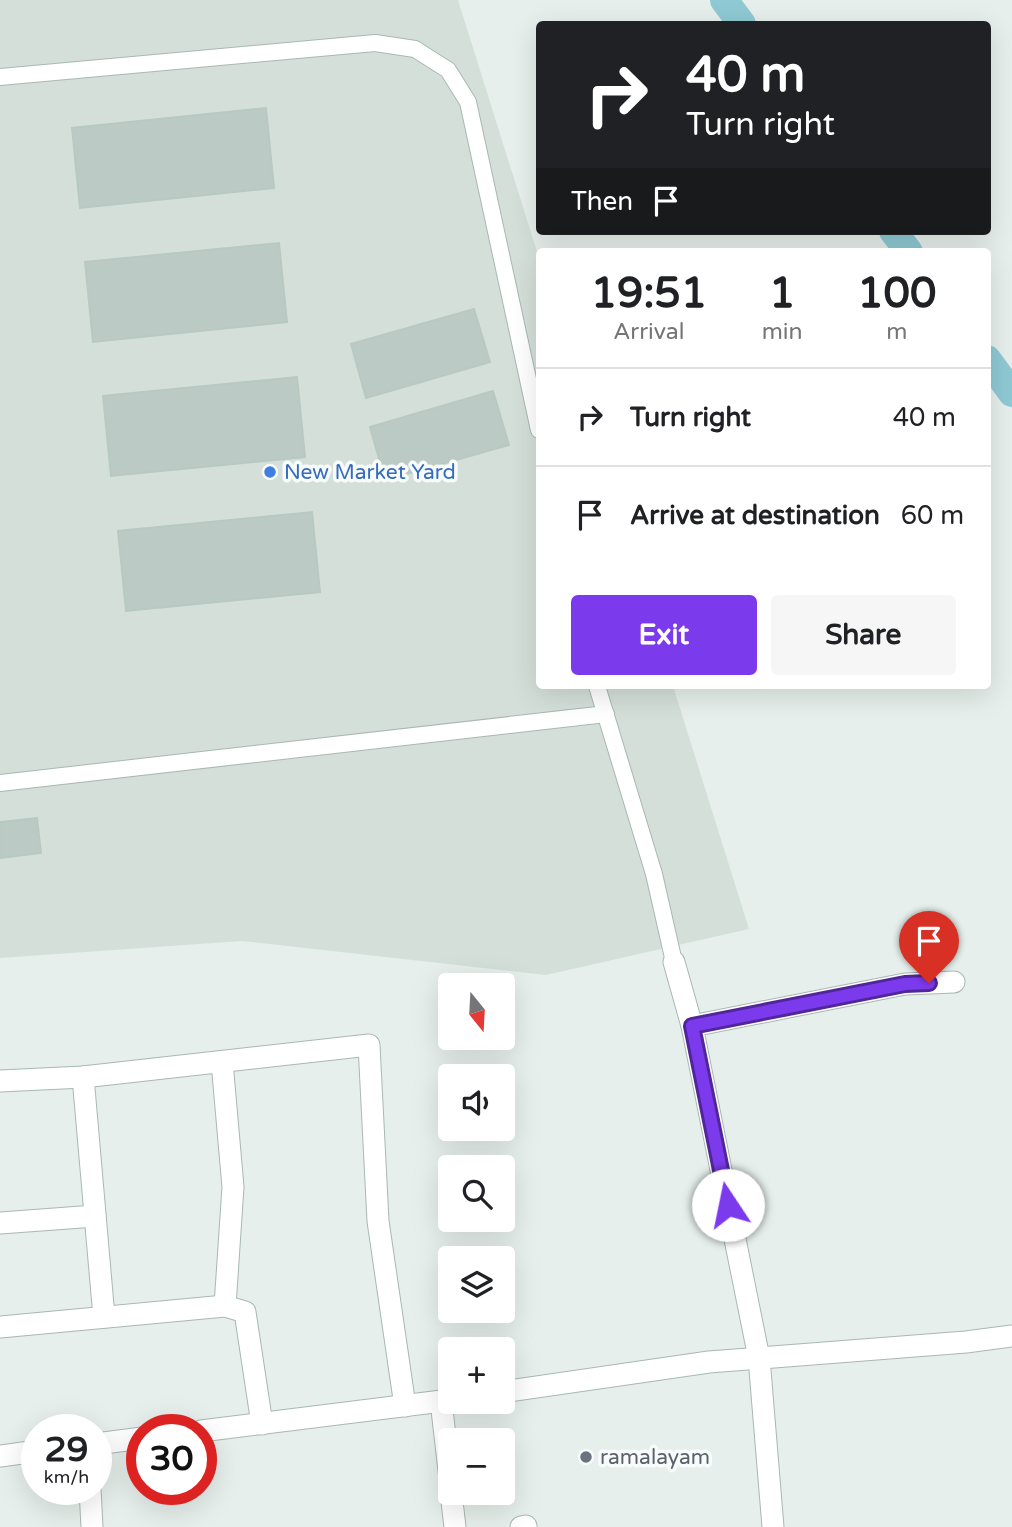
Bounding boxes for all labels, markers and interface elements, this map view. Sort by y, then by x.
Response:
text: 40 m [686,46,805,105]
icon: right [571,49,662,140]
text: Turn right [686,106,835,144]
icon: arrive [647,182,685,220]
text: Then [571,186,633,217]
text: 19:51 [591,268,707,319]
text: 1 [769,268,795,319]
text: 100 [857,268,936,319]
text: Arrival [613,318,684,346]
text: min [762,318,803,346]
text: m [886,318,907,346]
icon: right [571,398,609,436]
text: Turn right [630,402,751,433]
text: 40 m [893,402,956,433]
place label: New Market Yard [284,460,456,485]
marker: New Market Yard [262,464,278,480]
icon: arrive [571,496,609,534]
text: Arrive at destination [630,500,880,531]
text: 60 m [901,500,964,531]
button: Exit [571,595,757,675]
button: Share [771,595,956,675]
pin [899,911,959,983]
icon: arrive [910,922,948,960]
north arrow [438,973,514,1050]
map controls [438,973,515,1505]
button: sound [438,1064,515,1141]
button: search [438,1155,515,1232]
position arrow [691,1168,765,1242]
button: layers [438,1246,515,1323]
button: + [438,1337,515,1414]
speed limit sign: 30 [126,1414,217,1505]
button: − [438,1428,515,1505]
text: 29 [45,1429,88,1471]
place label: ramalayam [600,1445,710,1470]
marker: ramalayam [578,1449,594,1465]
text: km/h [44,1466,89,1488]

